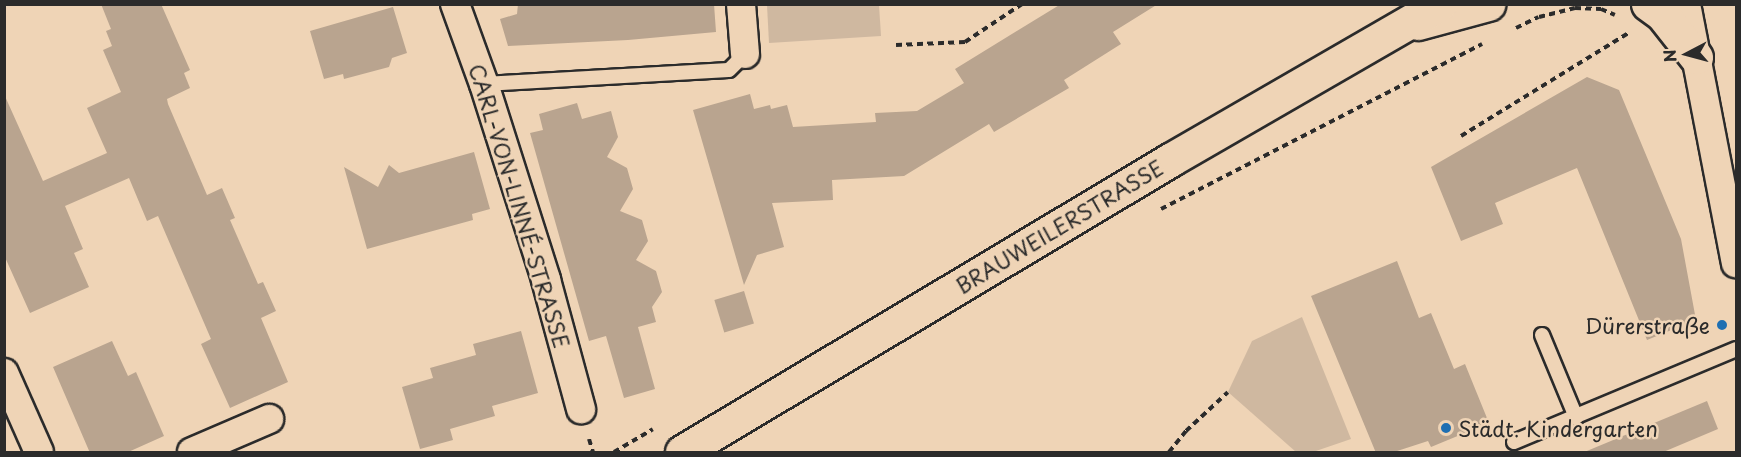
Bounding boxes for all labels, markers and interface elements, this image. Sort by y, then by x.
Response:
north arrow [1657,24,1717,84]
text: N [1657,48,1682,63]
street label: CARL-VON-LINNÉ-STRASSE [465,61,575,351]
street label: BRAUWEILERSTRASSE [951,154,1167,298]
place label: Dürerstraße [1585,312,1710,338]
marker: Dürerstraße [1715,318,1729,332]
place label: Städt. Kindergarten [1458,415,1659,441]
marker: Städt. Kindergarten [1439,421,1453,435]

